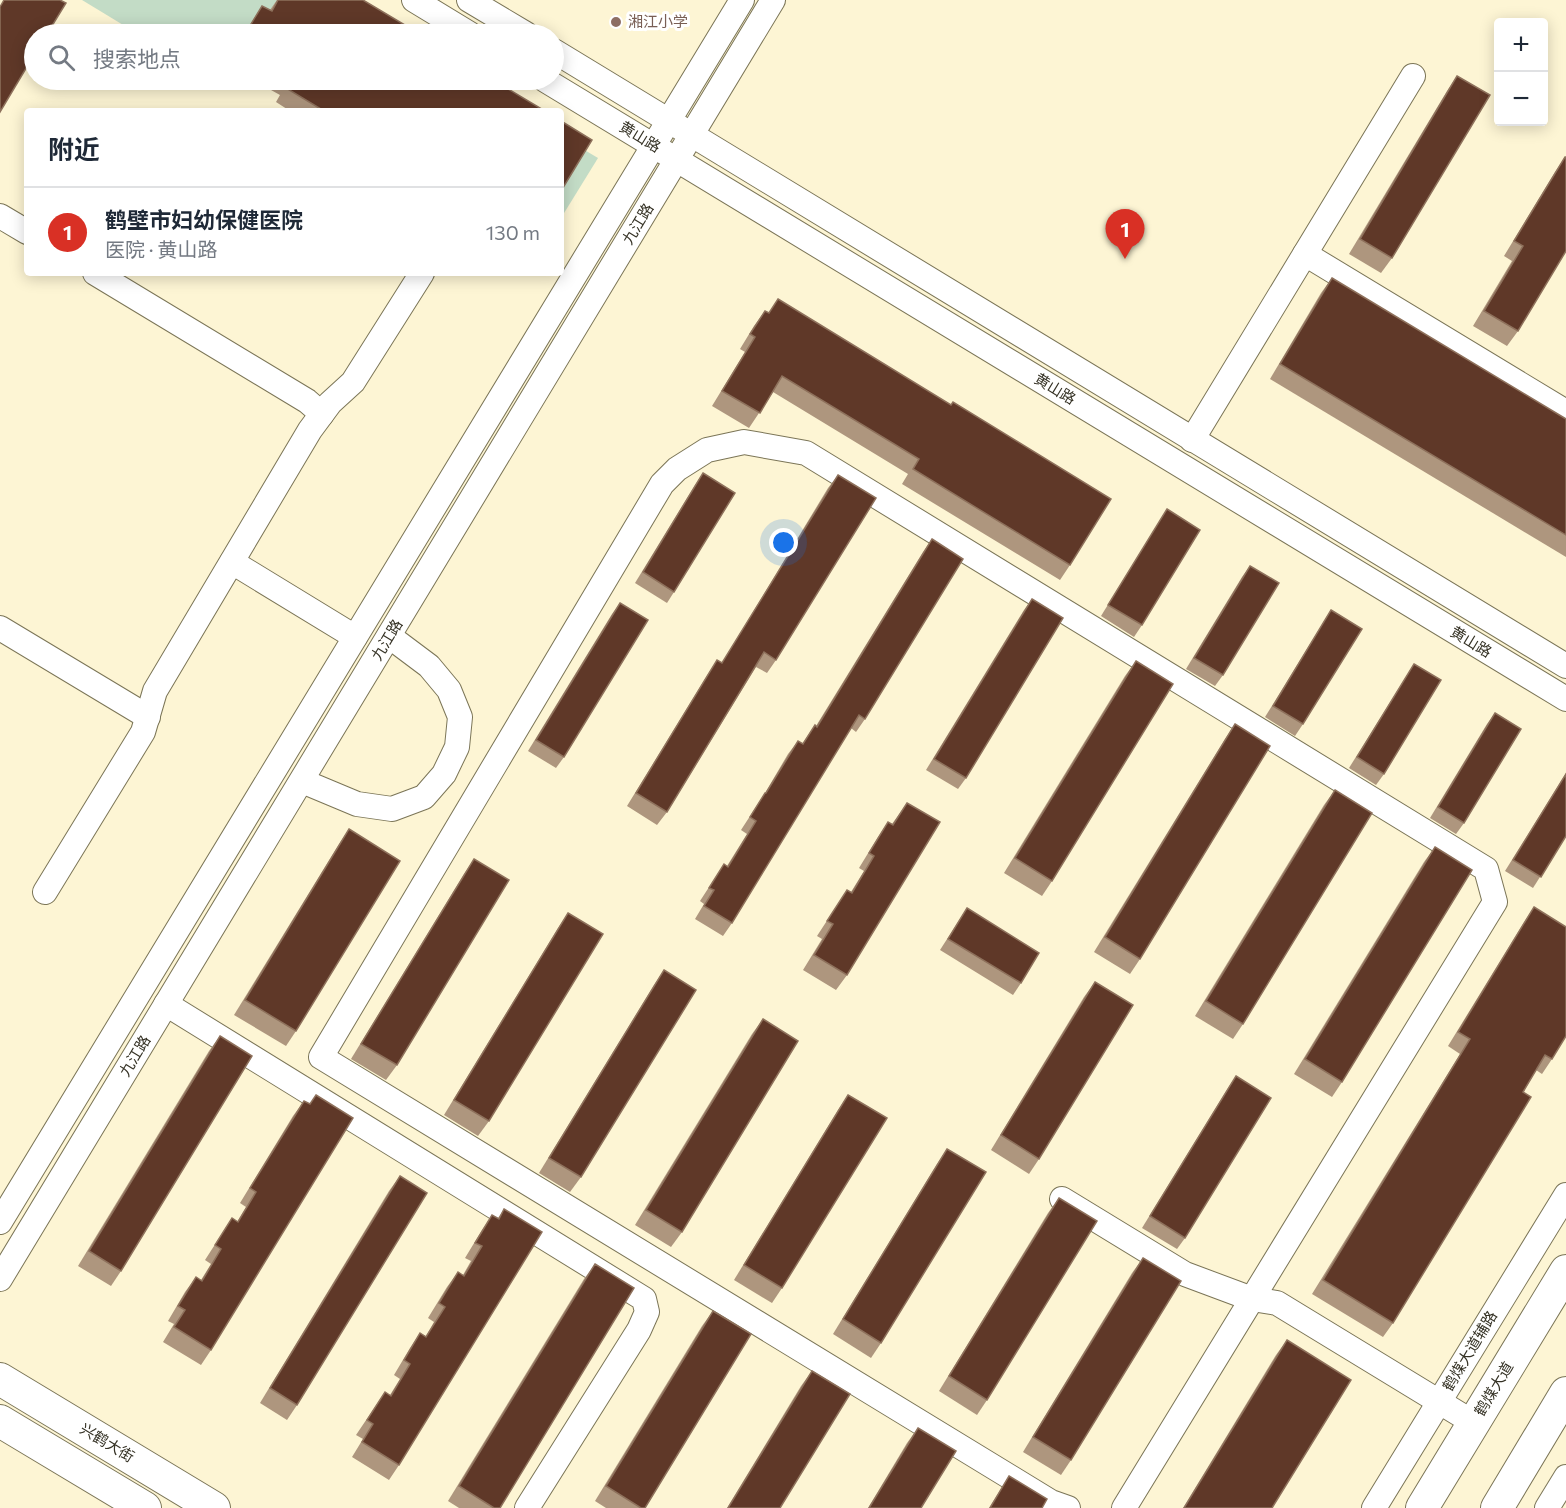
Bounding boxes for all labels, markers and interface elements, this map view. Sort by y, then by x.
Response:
place label: 湘江小学 [628,12,688,30]
marker: 湘江小学 [609,15,623,29]
map controls [1494,18,1548,126]
button: + [1494,18,1548,72]
search box [24,24,564,90]
icon: search [45,41,78,74]
text: 搜索地点 [93,45,181,72]
button: − [1494,72,1548,126]
street label: 黄山路 [617,117,664,155]
text: 附近 [48,133,100,164]
street label: 九江路 [618,200,656,247]
text: 鹤壁市妇幼保健医院 [105,206,303,233]
pin: 1 [1106,210,1144,259]
text: 1 [63,220,72,244]
text: 130 m [486,220,540,244]
text: 医院 · 黄山路 [105,237,217,261]
street label: 黄山路 [1032,369,1079,407]
your location [769,528,798,557]
street label: 九江路 [367,616,405,663]
street label: 黄山路 [1448,622,1495,660]
street label: 九江路 [115,1032,153,1079]
street label: 鹤煤大道辅路 [1439,1308,1501,1394]
street label: 鹤煤大道 [1471,1359,1517,1419]
street label: 兴鹤大街 [77,1419,138,1465]

